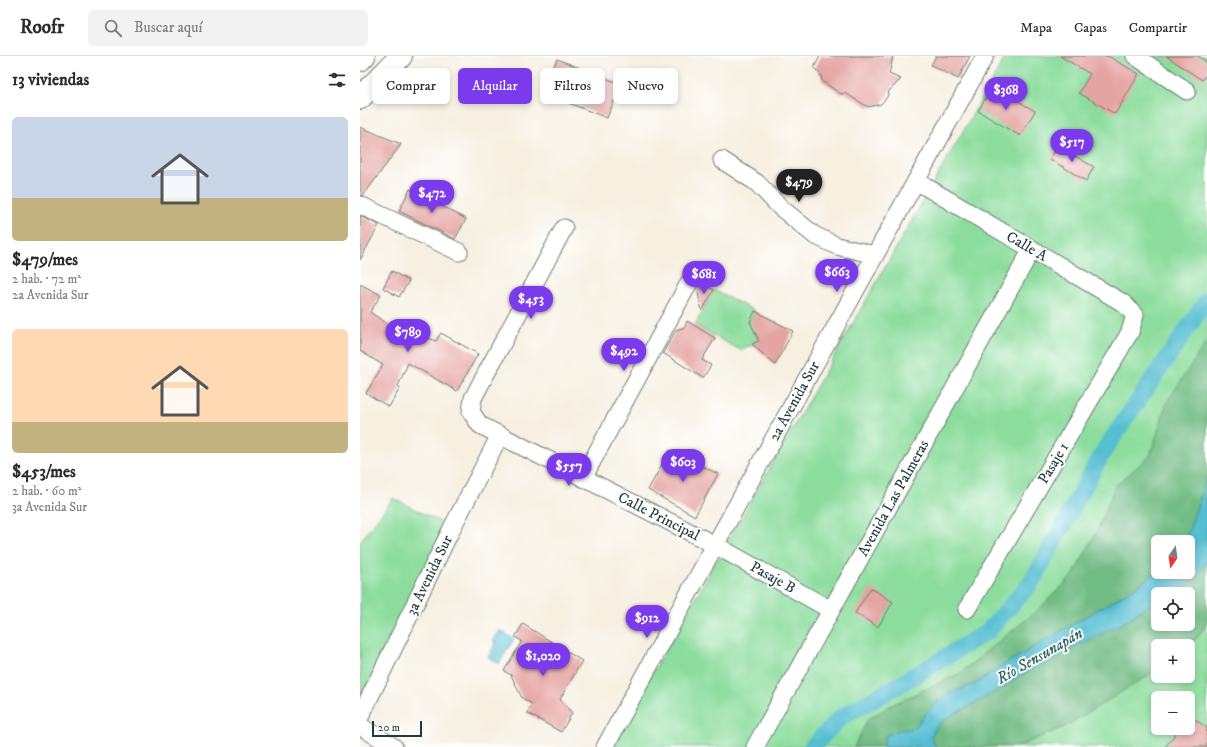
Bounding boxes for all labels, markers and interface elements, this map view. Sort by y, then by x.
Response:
search box [88,10,368,46]
text: Roofr [20,16,64,39]
icon: search [102,17,124,39]
text: Buscar aquí [134,18,202,37]
text: Mapa [1020,19,1052,37]
text: Capas [1074,19,1107,37]
text: Compartir [1129,19,1187,37]
chip: Comprar [372,68,450,104]
chip: Alquilar [458,68,532,104]
chip: Filtros [540,68,605,104]
chip: Nuevo [613,68,678,104]
text: 13 viviendas [12,69,89,91]
icon: filters [326,69,348,91]
pin: $368 [982,77,1030,111]
text: $368 [993,82,1019,98]
pin: $517 [1048,129,1096,163]
text: $517 [1059,134,1085,150]
icon: home [144,143,216,215]
pin: $479 [775,169,823,203]
text: $479 [785,174,813,190]
pin: $472 [408,180,456,214]
text: $472 [418,185,446,201]
street label: Calle A [1003,227,1051,266]
text: $479/mes [12,249,78,271]
pin: $663 [813,259,861,293]
pin: $681 [680,261,728,295]
text: $663 [824,264,850,280]
text: $681 [691,266,717,282]
text: 2 hab. · 72 m² [12,271,81,287]
pin: $453 [507,286,555,320]
text: 2a Avenida Sur [12,287,89,303]
text: $453 [518,291,544,307]
pin: $789 [384,319,432,353]
text: $789 [395,324,421,340]
pin: $492 [600,338,648,372]
text: $492 [610,343,638,359]
icon: home [144,355,216,427]
street label: 2a Avenida Sur [765,358,824,445]
street label: Avenida Las Palmeras [854,437,933,560]
street label: Pasaje 1 [1034,439,1073,487]
pin: $603 [659,449,707,483]
pin: $557 [545,453,593,487]
text: $603 [670,454,696,470]
text: $557 [556,458,582,474]
text: $453/mes [12,461,76,483]
text: 2 hab. · 60 m² [12,483,82,499]
street label: Calle Principal [615,488,703,545]
text: 3a Avenida Sur [12,499,87,515]
street label: 3a Avenida Sur [402,532,457,618]
north arrow [1151,535,1195,579]
map controls [1151,535,1195,735]
street label: Pasaje B [747,557,799,598]
button: locate [1151,587,1195,631]
pin: $912 [623,605,671,639]
text: $912 [635,610,659,626]
water label: Río Sensunapán [992,623,1086,689]
button: + [1151,639,1195,683]
pin: $1,020 [510,643,576,677]
text: $1,020 [525,648,561,664]
button: − [1151,691,1195,735]
scale bar [372,719,422,738]
text: 20 m [378,721,400,735]

